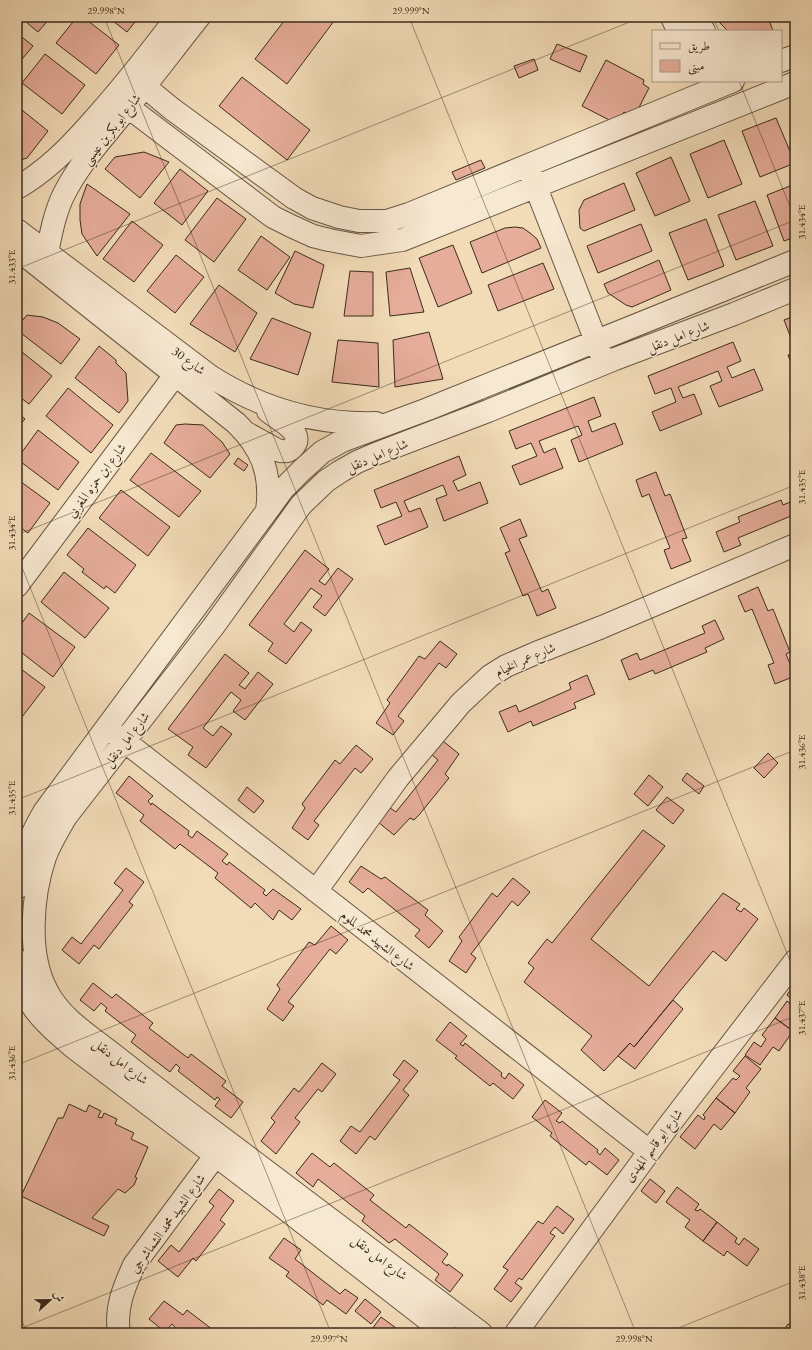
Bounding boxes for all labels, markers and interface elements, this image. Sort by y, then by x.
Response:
text: 29.998°N [87,4,125,17]
text: 29.999°N [392,4,430,17]
legend [652,30,782,82]
text: طريق [688,38,710,54]
text: مبنى [688,58,704,75]
street label: شارع ابو بكر بن عيسي [78,90,148,171]
text: 31.434°E [795,204,808,239]
text: 31.433°E [5,249,18,284]
street label: شارع امل دنقل [644,317,713,359]
street label: شارع 30 [167,342,209,381]
street label: شارع امل دنقل [344,435,412,479]
street label: شارع ابن حمزه المغربي [63,440,132,523]
text: 31.435°E [795,469,808,504]
text: 31.434°E [5,515,18,550]
street label: شارع عمر الخيام [492,639,559,683]
street label: شارع امل دنقل [99,708,156,772]
text: 31.436°E [795,734,808,769]
text: 31.435°E [5,780,18,815]
street label: شارع الشهيد محمد لملوم [335,906,418,977]
text: 31.437°E [795,1000,808,1035]
street label: شارع امل دنقل [88,1034,152,1091]
text: 31.436°E [5,1045,18,1080]
street label: شارع ابو قاسم المهدى [620,1105,690,1188]
street label: شارع الشهيد محمد الشماشرجي [126,1170,212,1278]
street label: شارع امل دنقل [347,1231,411,1286]
text: 31.438°E [795,1265,808,1300]
north arrow [30,1280,70,1320]
text: ش [51,1289,68,1304]
text: 29.997°N [310,1332,348,1345]
text: 29.998°N [615,1332,653,1345]

